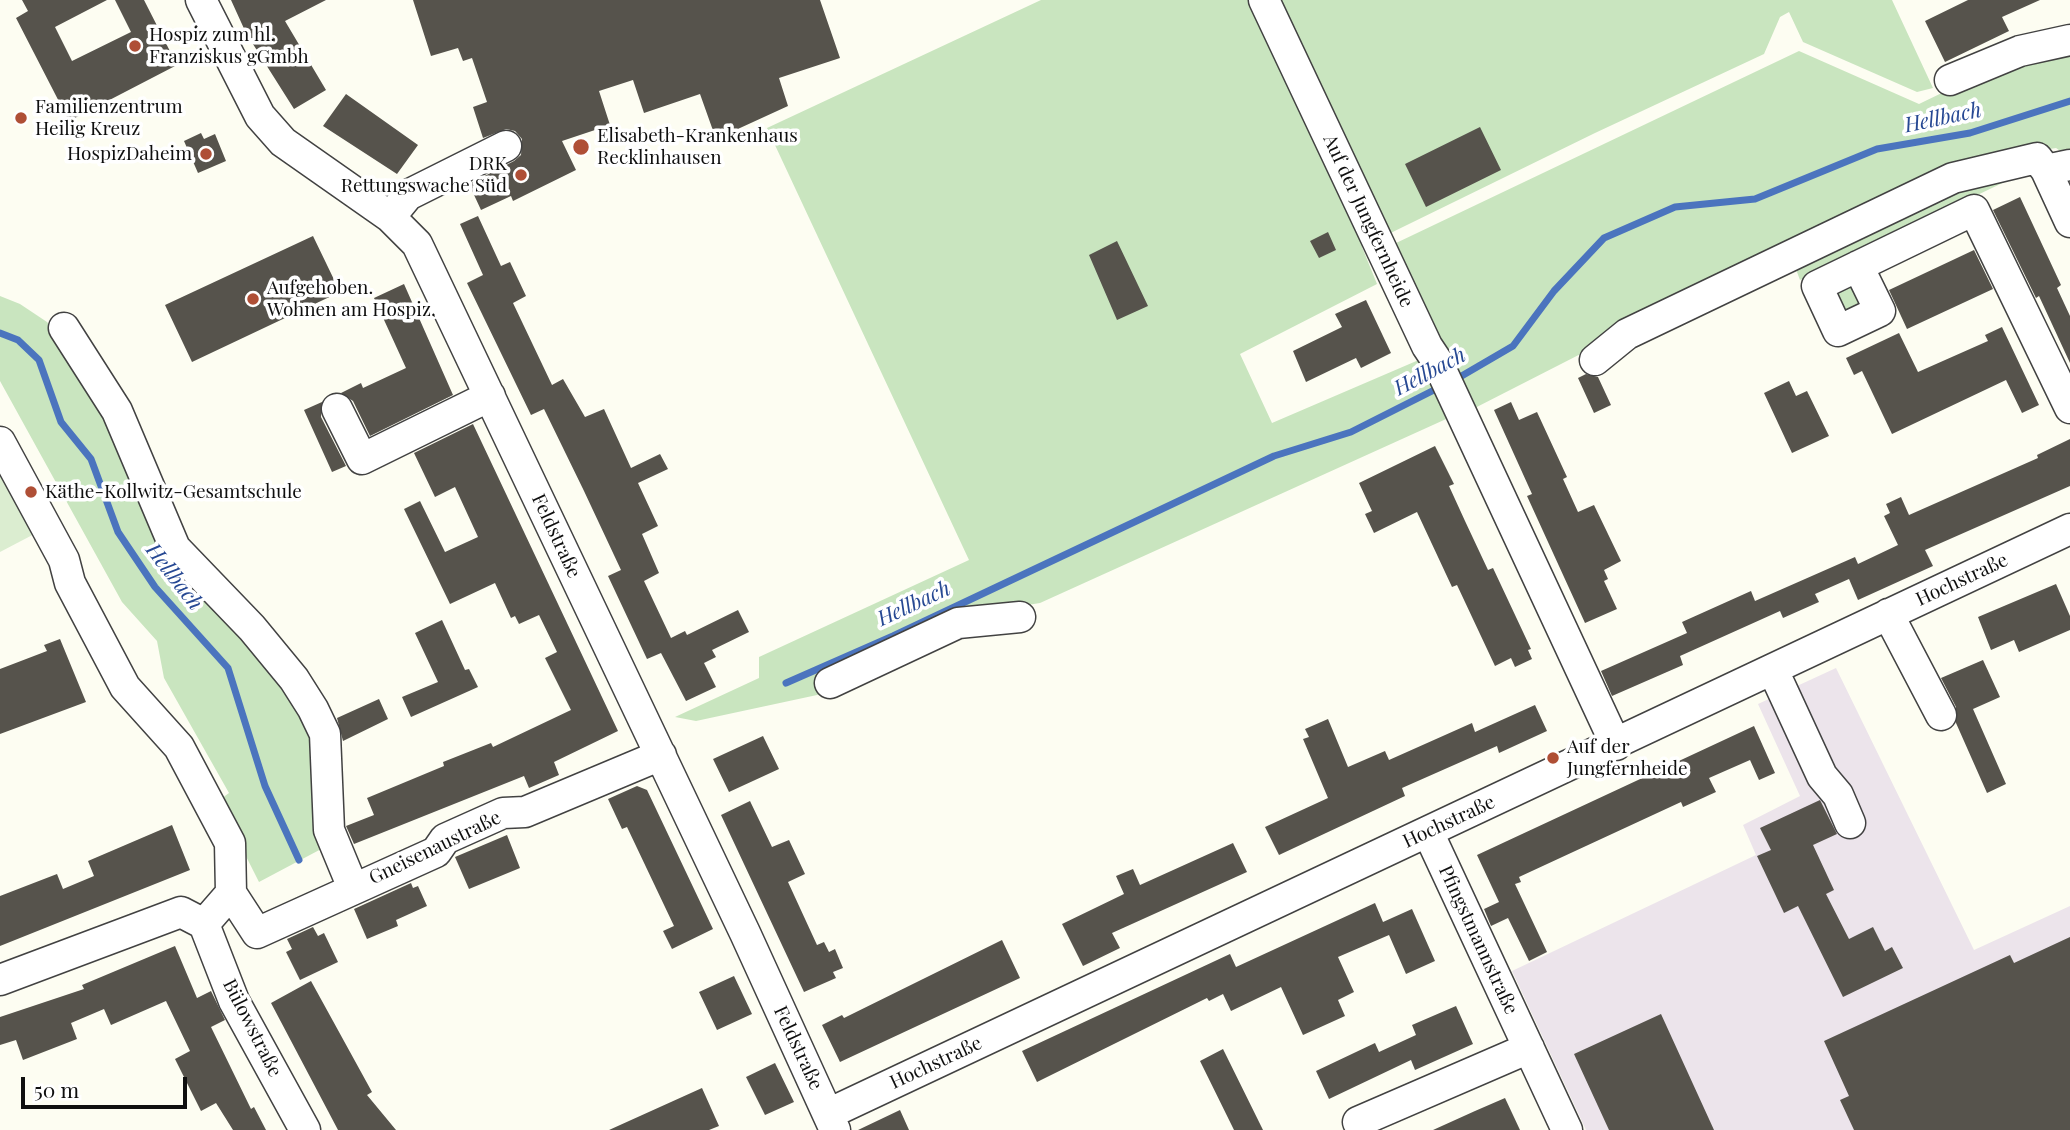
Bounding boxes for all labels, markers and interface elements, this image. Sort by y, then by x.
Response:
place label: Hospiz zum hl. Franziskus gGmbh [149,24,309,68]
marker: Hospiz zum hl. Franziskus gGmbh [127,38,143,54]
place label: Familienzentrum Heilig Kreuz [35,96,182,140]
water label: Hellbach [1902,98,1984,138]
marker: Familienzentrum Heilig Kreuz [13,110,29,126]
place label: Elisabeth-Krankenhaus Recklinhausen [597,125,798,169]
street label: Auf der Jungfernheide [1318,131,1418,311]
marker: Elisabeth-Krankenhaus Recklinhausen [571,137,591,157]
place label: HospizDaheim [67,143,192,165]
marker: HospizDaheim [198,146,214,162]
place label: DRK Rettungswache Süd [341,153,507,197]
marker: DRK Rettungswache Süd [513,167,529,183]
place label: Aufgehoben. Wohnen am Hospiz. [267,277,436,321]
marker: Aufgehoben. Wohnen am Hospiz. [245,291,261,307]
water label: Hellbach [1390,343,1470,401]
place label: Käthe-Kollwitz-Gesamtschule [45,481,302,503]
marker: Käthe-Kollwitz-Gesamtschule [23,484,39,500]
street label: Feldstraße [527,490,585,582]
water label: Hellbach [140,539,208,615]
street label: Hochstraße [1912,549,2012,611]
water label: Hellbach [873,576,955,632]
place label: Auf der Jungfernheide [1567,736,1688,780]
marker: Auf der Jungfernheide [1545,750,1561,766]
street label: Hochstraße [1399,791,1499,853]
street label: Gneisenaustraße [365,806,505,890]
street label: Pfingstmannstraße [1433,862,1523,1018]
street label: Bülowstraße [218,975,286,1081]
street label: Feldstraße [769,1002,827,1094]
street label: Hochstraße [886,1032,986,1094]
scale bar [24,1064,191,1108]
text: 50 m [34,1075,79,1103]

